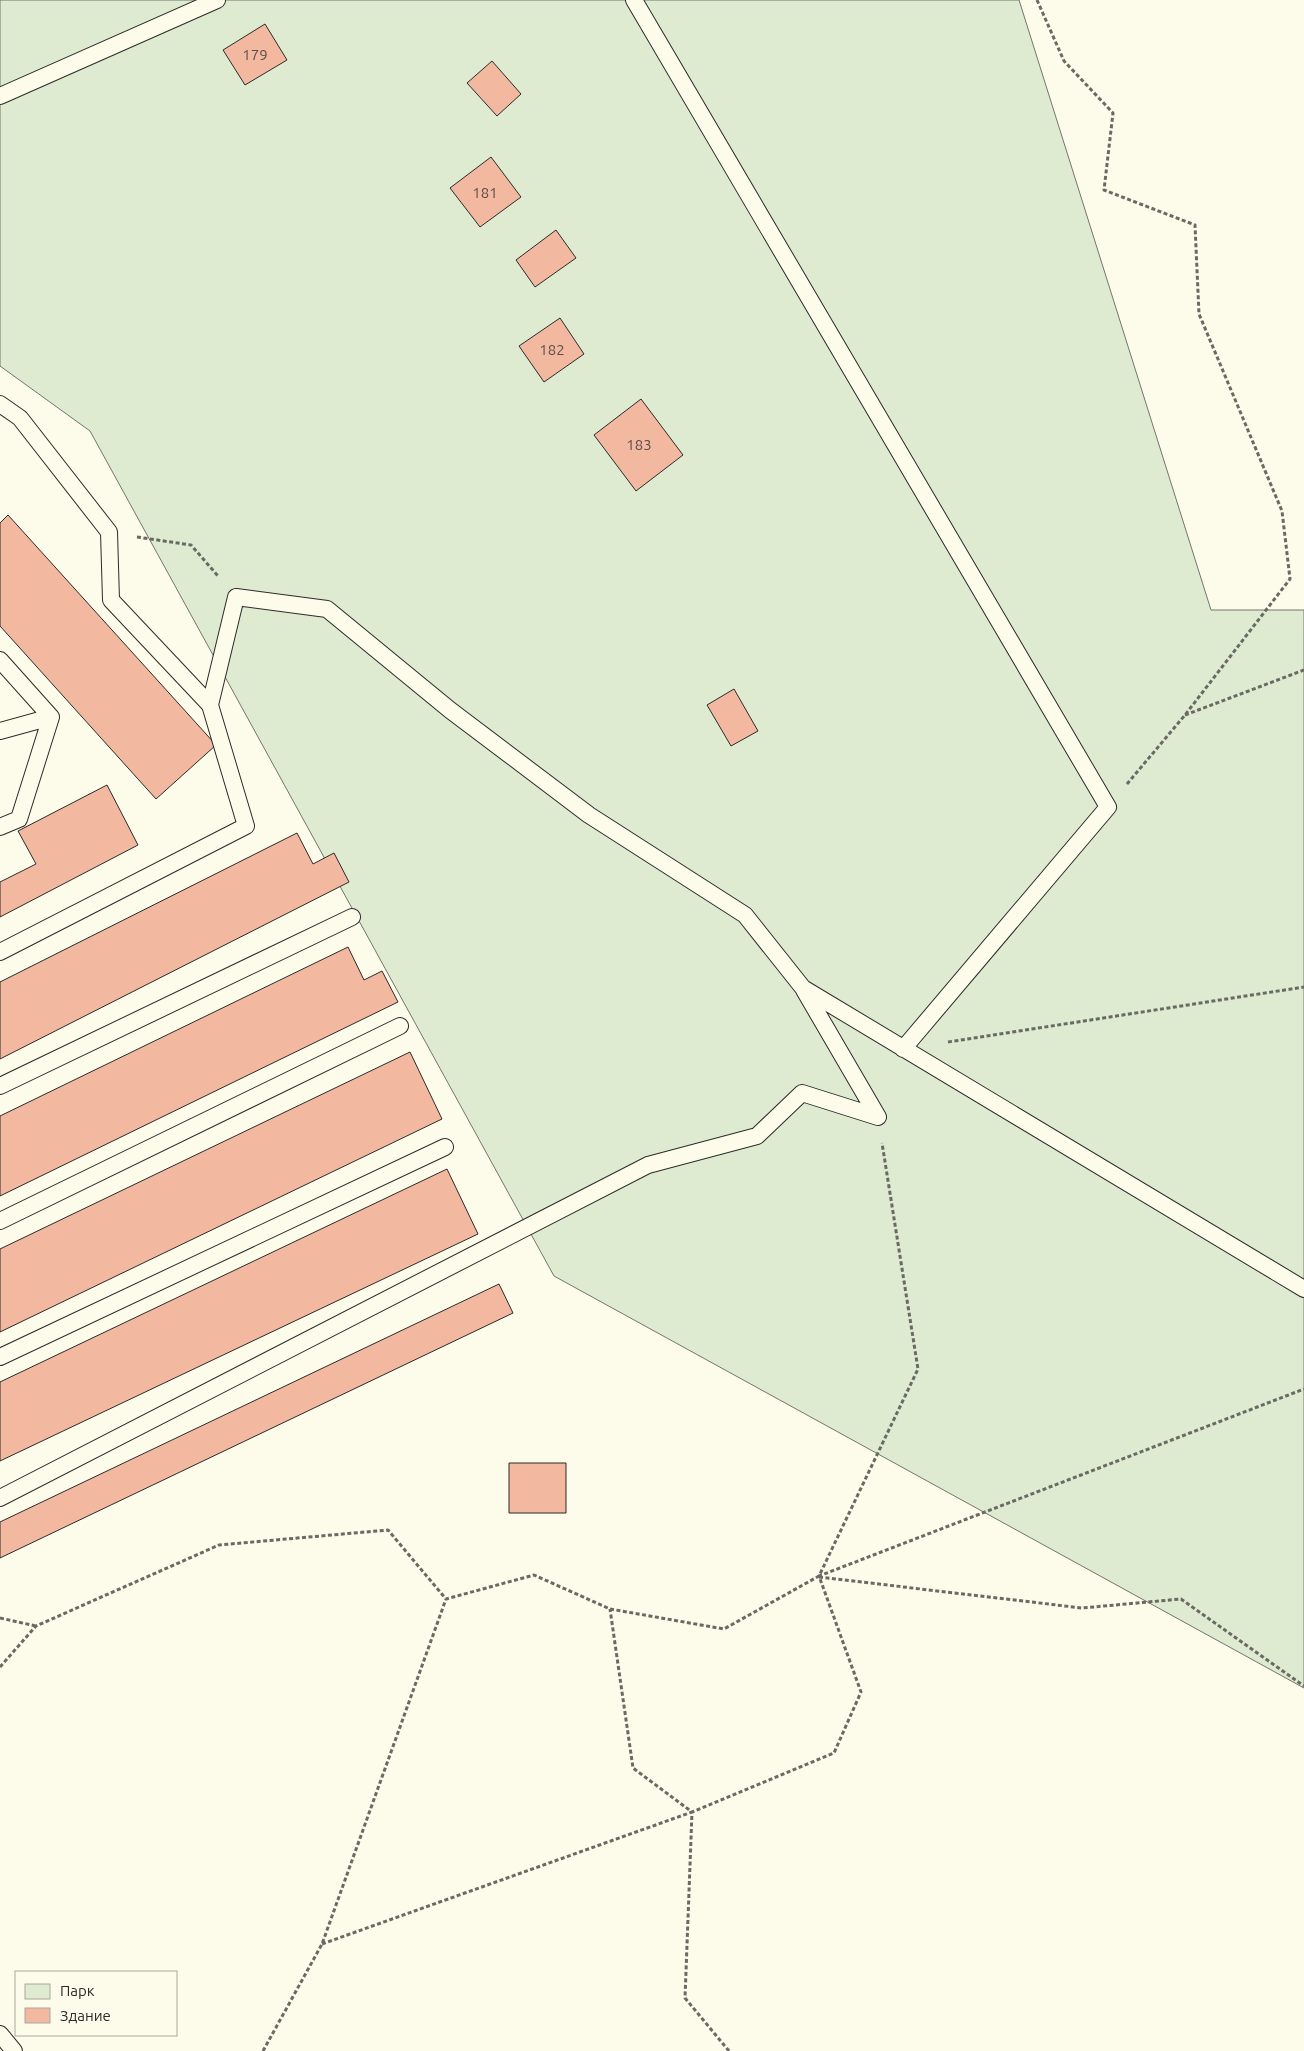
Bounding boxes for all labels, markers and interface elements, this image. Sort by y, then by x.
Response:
house number: 179 [242,46,268,63]
house number: 181 [472,184,498,201]
house number: 182 [539,341,565,358]
house number: 183 [626,436,652,453]
legend [15,1971,178,2036]
text: Парк [60,1982,95,1999]
text: Здание [60,2007,111,2024]

